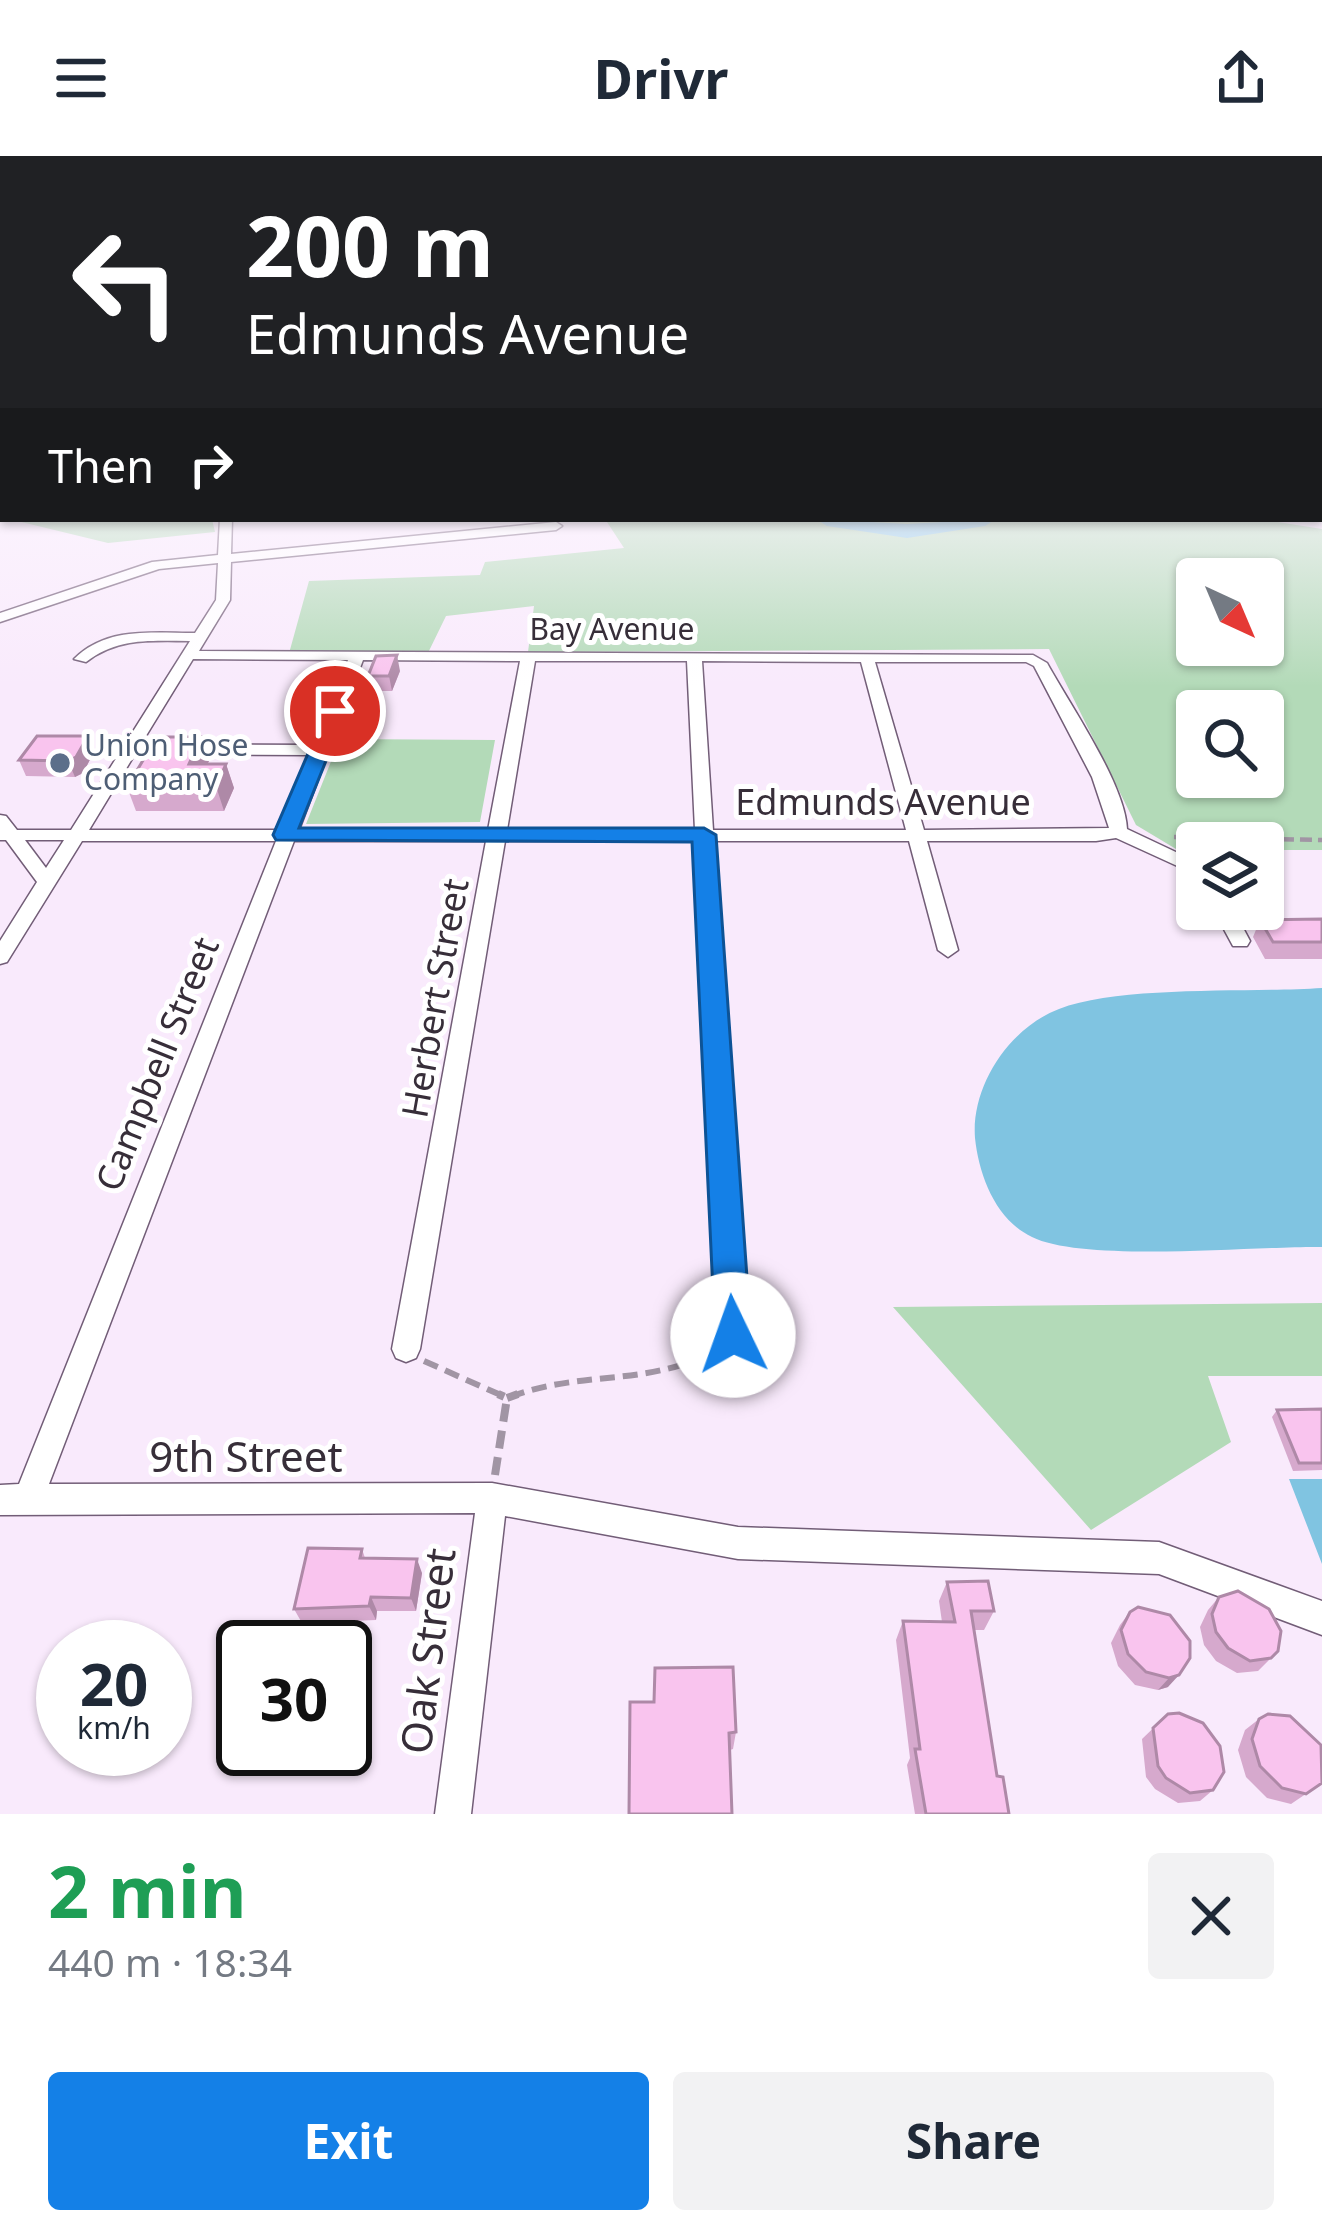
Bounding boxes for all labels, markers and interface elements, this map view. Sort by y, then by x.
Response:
text: Drivr [594,41,728,115]
icon: menu [48,45,114,111]
icon: share [1208,45,1274,111]
text: 200 m [246,187,494,302]
icon: left [48,204,204,360]
text: Edmunds Avenue [246,296,689,370]
icon: right [178,432,244,498]
text: Then [48,435,154,496]
north arrow [1176,558,1284,666]
map controls [1176,558,1284,930]
street label: Bay Avenue [530,608,694,649]
pin [284,660,386,762]
icon: arrive [302,678,368,744]
button: search [1176,690,1284,798]
place label: Union Hose Company [84,724,248,799]
marker: Union Hose Company [47,750,73,776]
street label: Edmunds Avenue [735,777,1031,826]
button: layers [1176,822,1284,930]
street label: Herbert Street [389,874,480,1121]
street label: Campbell Street [83,930,230,1198]
position arrow [670,1272,796,1398]
street label: 9th Street [149,1427,343,1484]
street label: Oak Street [386,1545,467,1757]
speed limit sign: 30 [216,1620,372,1776]
text: 20 [80,1642,148,1724]
text: km/h [77,1707,151,1748]
text: 2 min [48,1841,246,1939]
button: close [1148,1853,1274,1979]
text: 440 m · 18:34 [48,1935,292,1988]
button: Exit [48,2072,649,2210]
button: Share [673,2072,1274,2210]

